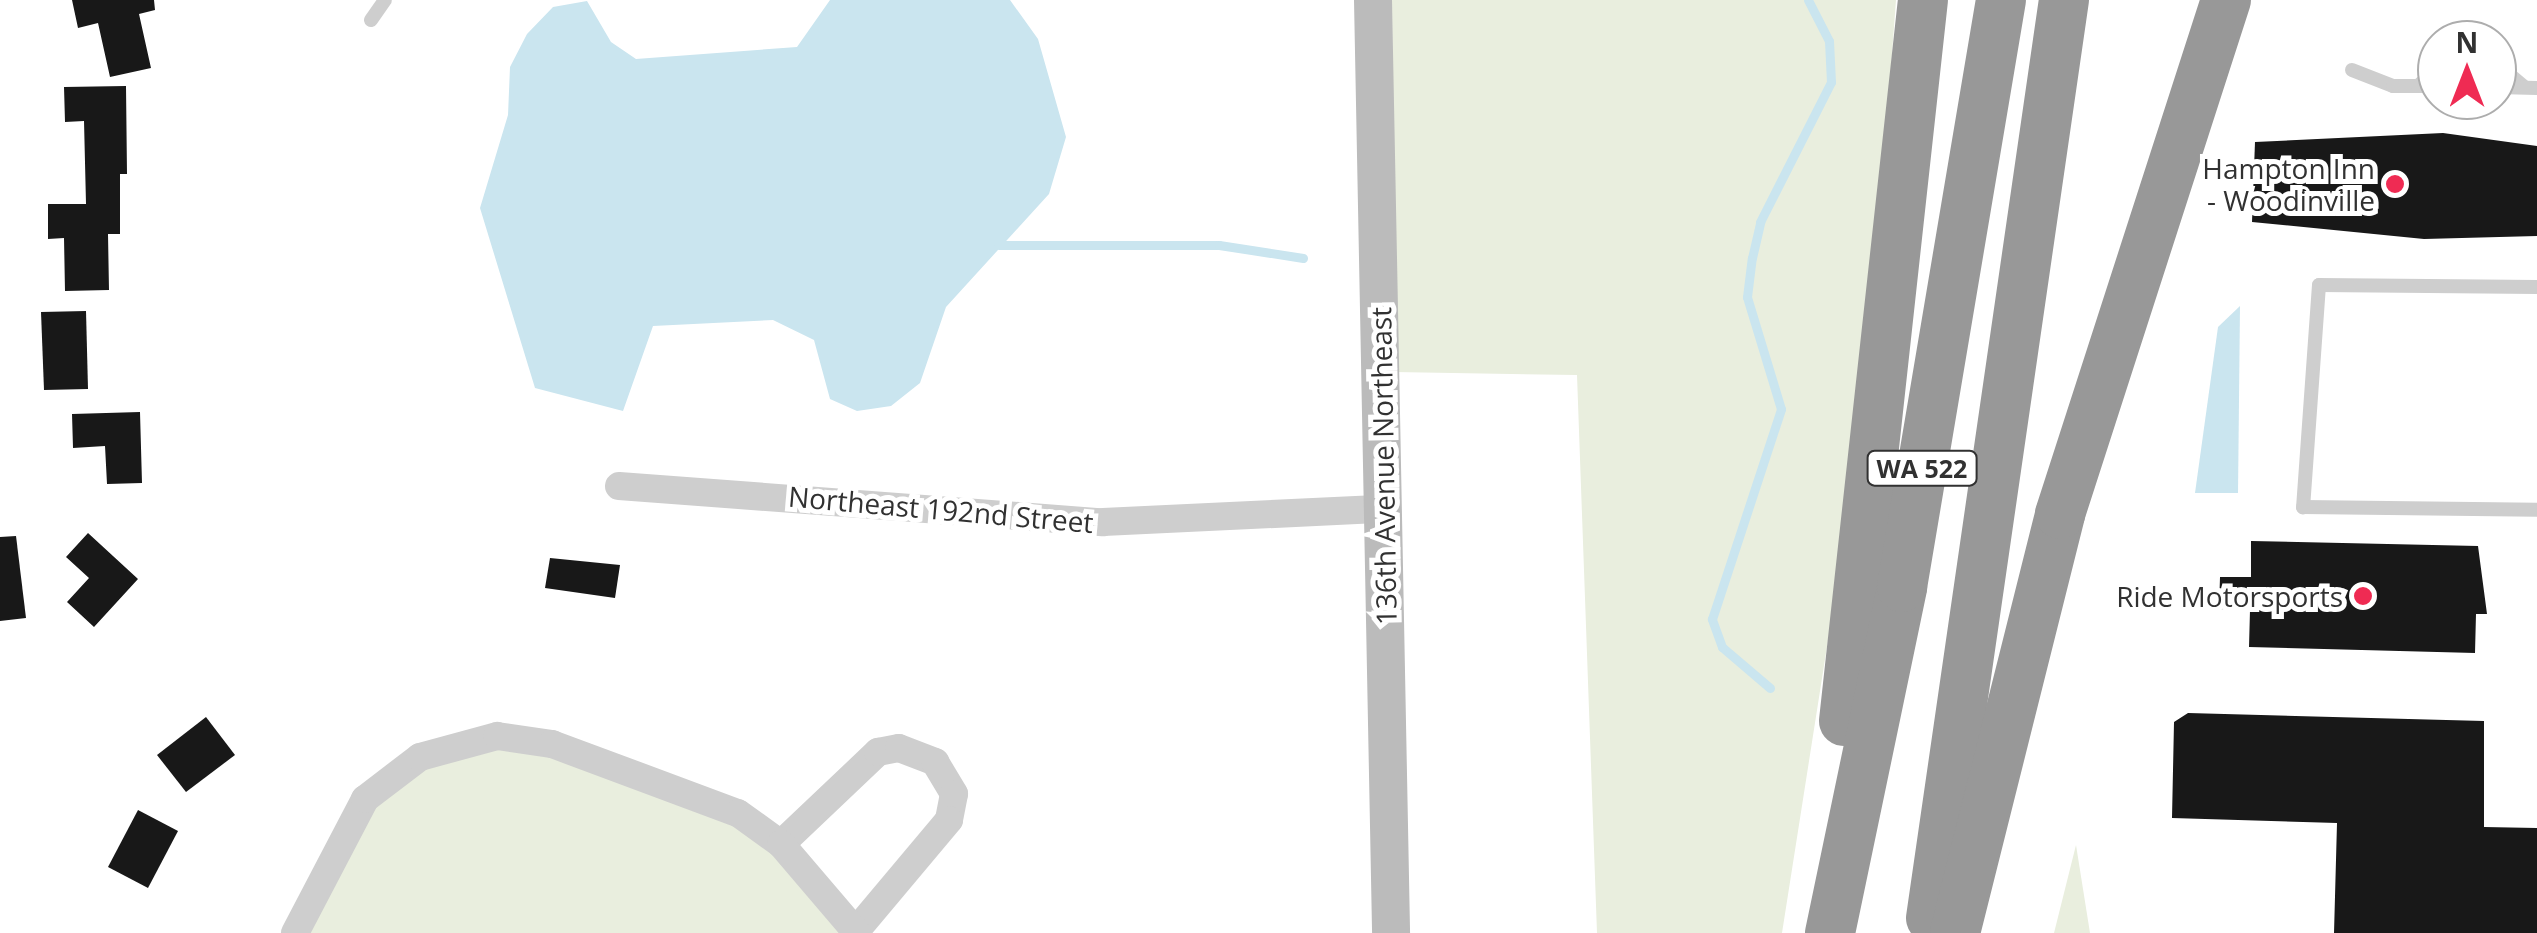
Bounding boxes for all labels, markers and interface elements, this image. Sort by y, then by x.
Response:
north arrow [2417,20,2517,120]
text: N [2456,23,2478,61]
place label: Hampton Inn - Woodinville [2202,151,2375,217]
marker: Hampton Inn - Woodinville [2384,173,2406,195]
street label: 136th Avenue Northeast [1363,307,1403,625]
road number: WA 522 [1864,448,1980,488]
street label: Northeast 192nd Street [787,479,1095,539]
place label: Ride Motorsports [2116,579,2343,613]
marker: Ride Motorsports [2352,585,2374,607]

